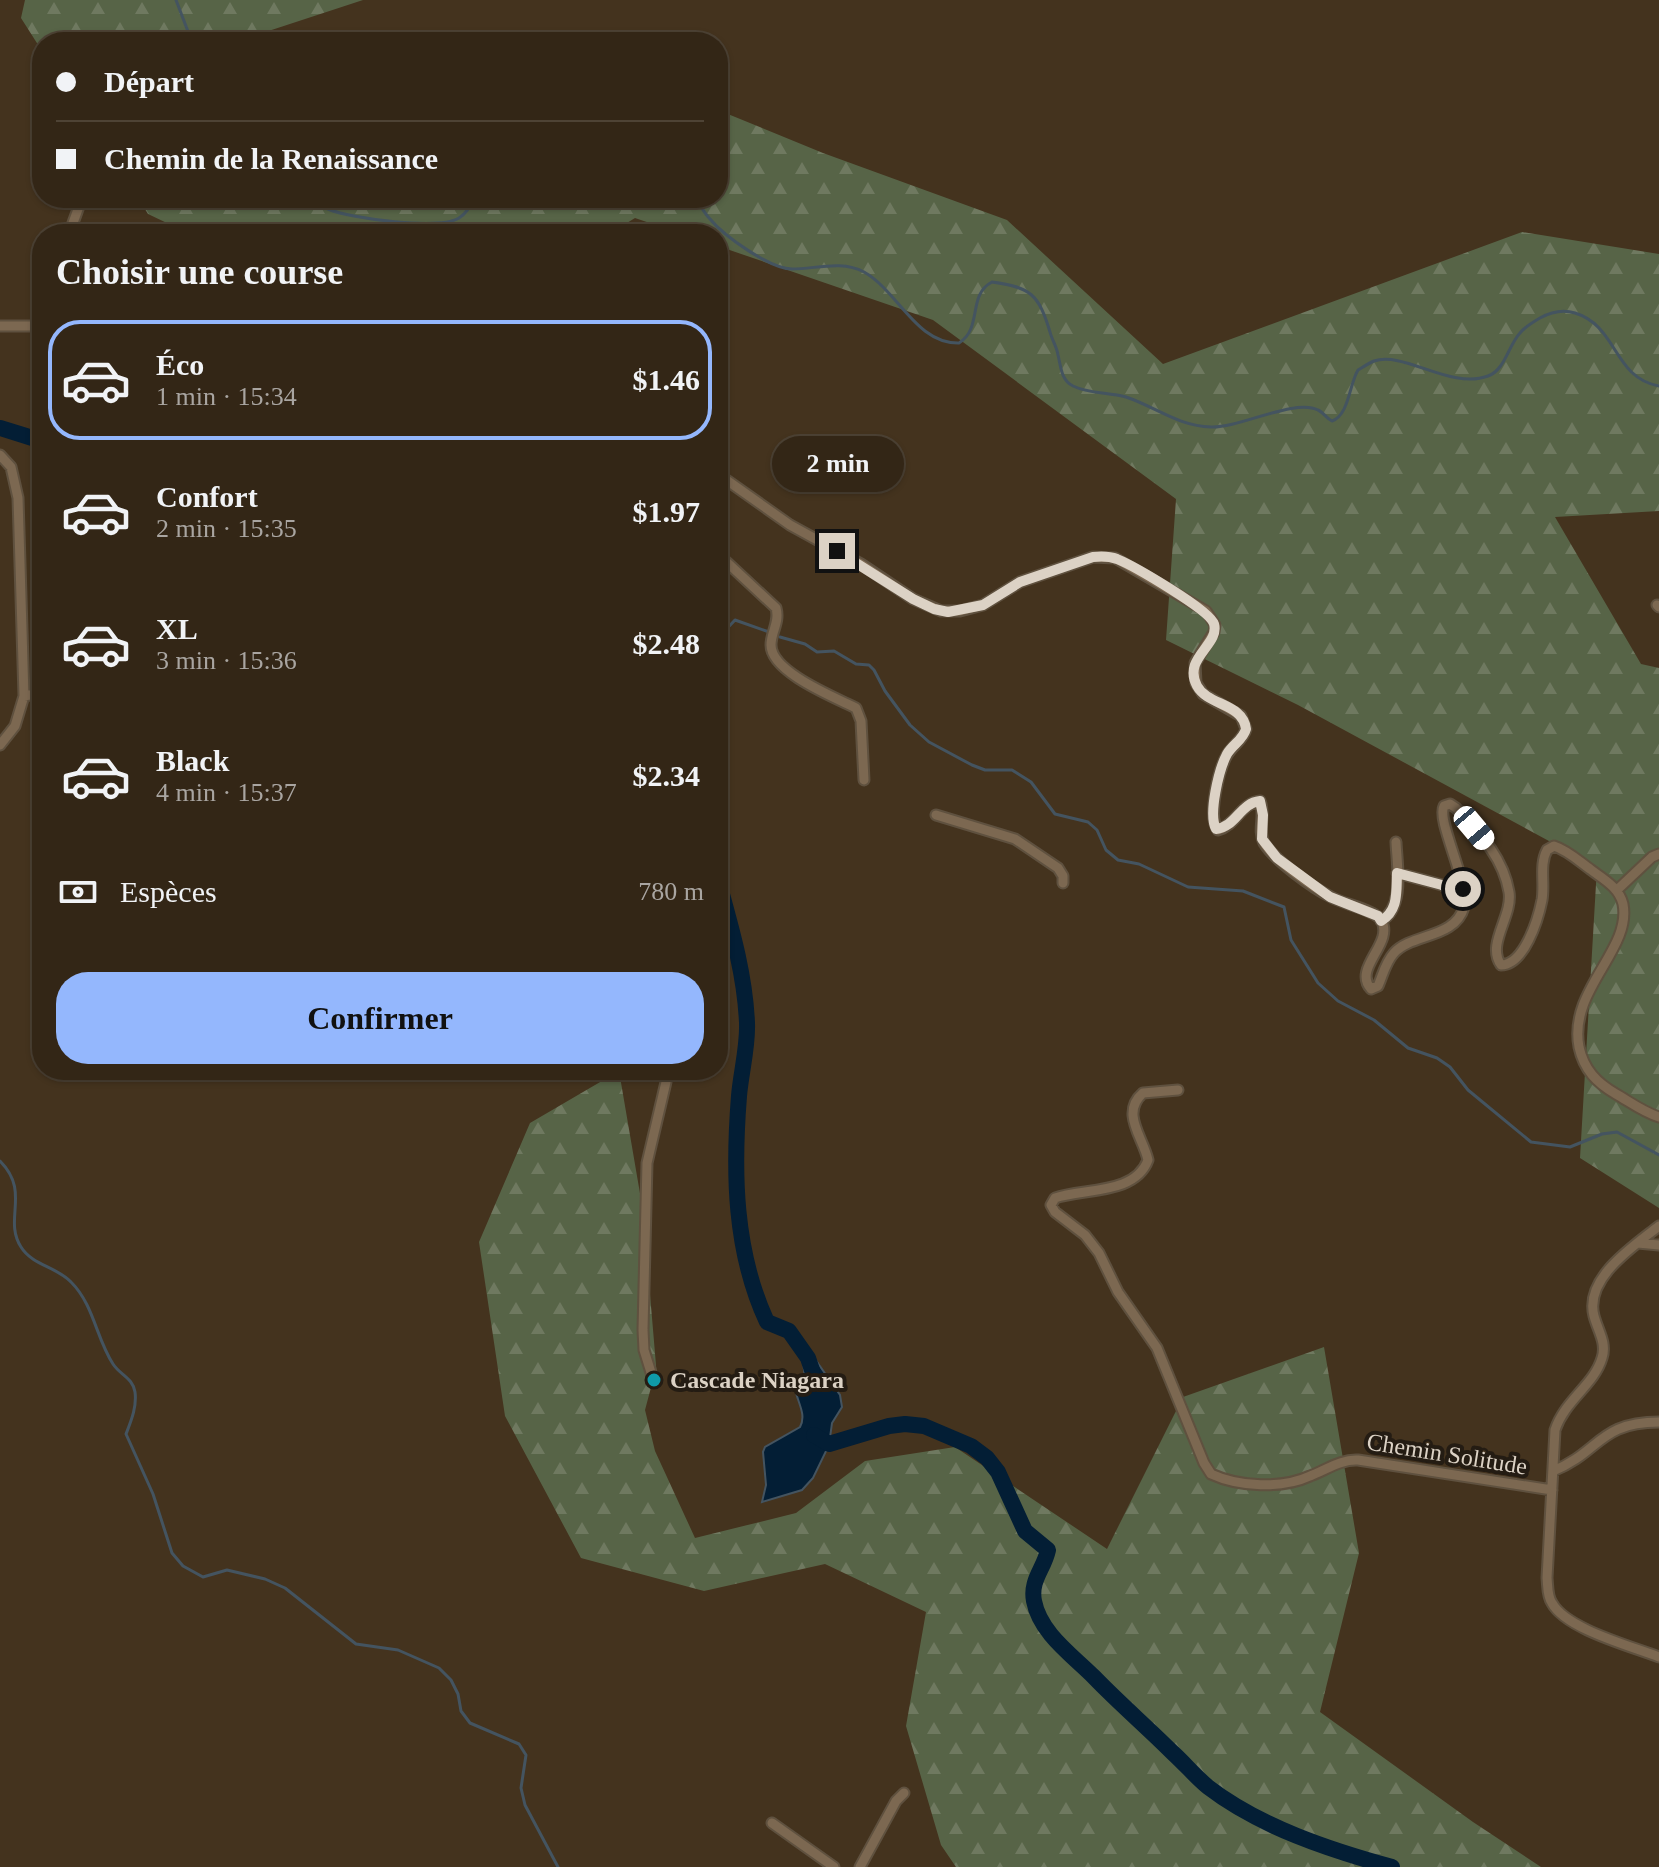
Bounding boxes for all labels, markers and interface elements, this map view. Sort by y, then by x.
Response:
text: Départ [104,65,194,98]
text: Chemin de la Renaissance [104,142,438,175]
text: Choisir une course [56,252,343,292]
icon: car [60,344,132,416]
text: Éco [156,348,204,381]
text: $1.46 [633,363,700,396]
text: 1 min · 15:34 [156,382,297,411]
callout: 2 min [771,435,903,491]
text: 2 min [807,449,869,478]
icon: car [60,476,132,548]
text: Confort [156,480,258,513]
text: $1.97 [633,495,700,528]
text: 2 min · 15:35 [156,514,297,543]
route end [819,533,855,569]
icon: car [60,608,132,680]
text: XL [156,612,198,645]
text: $2.48 [633,627,700,660]
text: 3 min · 15:36 [156,646,297,675]
icon: car [60,740,132,812]
text: Black [156,744,229,777]
text: $2.34 [633,759,700,792]
text: 4 min · 15:37 [156,778,297,807]
car [1449,802,1499,854]
icon: cash [56,870,100,914]
route start [1445,871,1481,907]
text: Espèces [120,875,217,908]
text: 780 m [638,877,704,906]
button: Confirmer [56,972,704,1064]
place label: Cascade Niagara [670,1367,844,1393]
marker: Cascade Niagara [645,1371,663,1389]
street label: Chemin Solitude [1365,1428,1529,1480]

